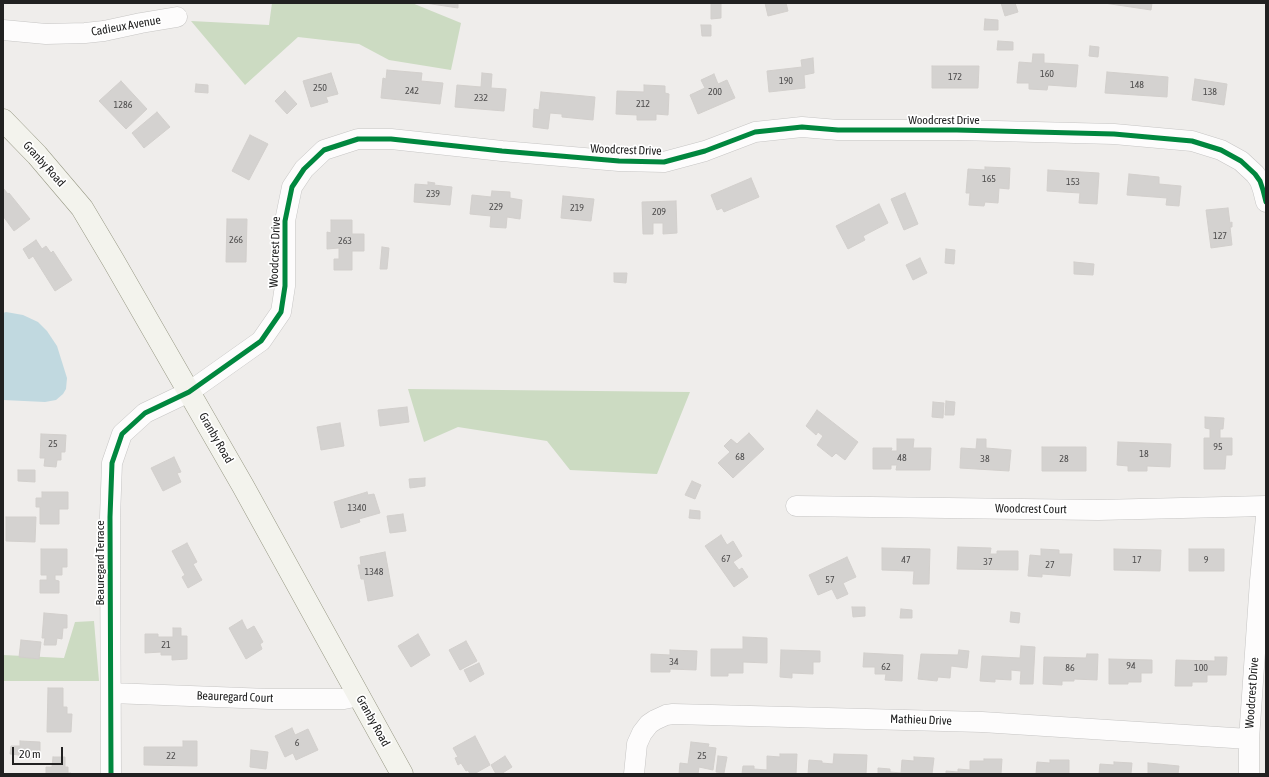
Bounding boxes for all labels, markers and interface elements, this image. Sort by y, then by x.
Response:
street label: Cadieux Avenue [90,13,162,39]
house number: 160 [1040,68,1054,80]
house number: 172 [948,71,962,83]
house number: 190 [779,75,793,87]
house number: 148 [1130,79,1144,91]
house number: 250 [313,82,327,94]
house number: 242 [405,85,419,97]
house number: 200 [708,86,722,98]
house number: 138 [1203,86,1217,98]
house number: 232 [474,92,488,104]
house number: 212 [636,98,650,110]
house number: 1286 [114,99,132,111]
street label: Woodcrest Drive [908,113,980,127]
street label: Granby Road [20,138,68,190]
street label: Woodcrest Drive [590,142,662,158]
house number: 165 [982,173,996,185]
house number: 153 [1066,176,1080,188]
house number: 239 [426,188,440,200]
house number: 229 [489,201,503,213]
house number: 219 [570,202,584,214]
house number: 209 [652,206,666,218]
street label: Woodcrest Drive [267,216,283,288]
house number: 127 [1213,230,1227,242]
house number: 266 [229,234,243,246]
house number: 263 [338,235,352,247]
street label: Granby Road [196,410,236,466]
house number: 25 [48,438,58,450]
house number: 95 [1213,441,1223,453]
house number: 18 [1139,448,1149,460]
house number: 68 [735,451,745,463]
house number: 48 [897,452,907,464]
house number: 38 [980,453,990,465]
house number: 28 [1059,453,1069,465]
street label: Woodcrest Court [995,501,1067,517]
house number: 1340 [348,502,366,514]
street label: Beauregard Terrace [93,520,107,606]
house number: 67 [721,553,731,565]
house number: 47 [901,554,911,566]
house number: 17 [1132,554,1142,566]
house number: 9 [1204,554,1208,566]
house number: 37 [983,556,993,568]
house number: 27 [1045,559,1055,571]
house number: 1348 [365,566,383,578]
house number: 57 [825,574,835,586]
house number: 21 [161,639,171,651]
house number: 34 [669,656,679,668]
street label: Woodcrest Drive [1242,657,1262,729]
house number: 94 [1126,660,1136,672]
house number: 62 [881,661,891,673]
house number: 86 [1065,662,1075,674]
house number: 100 [1194,662,1208,674]
street label: Beauregard Court [196,688,274,706]
street label: Granby Road [353,693,393,749]
street label: Mathieu Drive [890,712,952,728]
house number: 6 [295,737,299,749]
scale bar [14,739,65,765]
text: 20 m [19,747,41,761]
house number: 22 [166,750,176,762]
house number: 25 [697,750,707,762]

